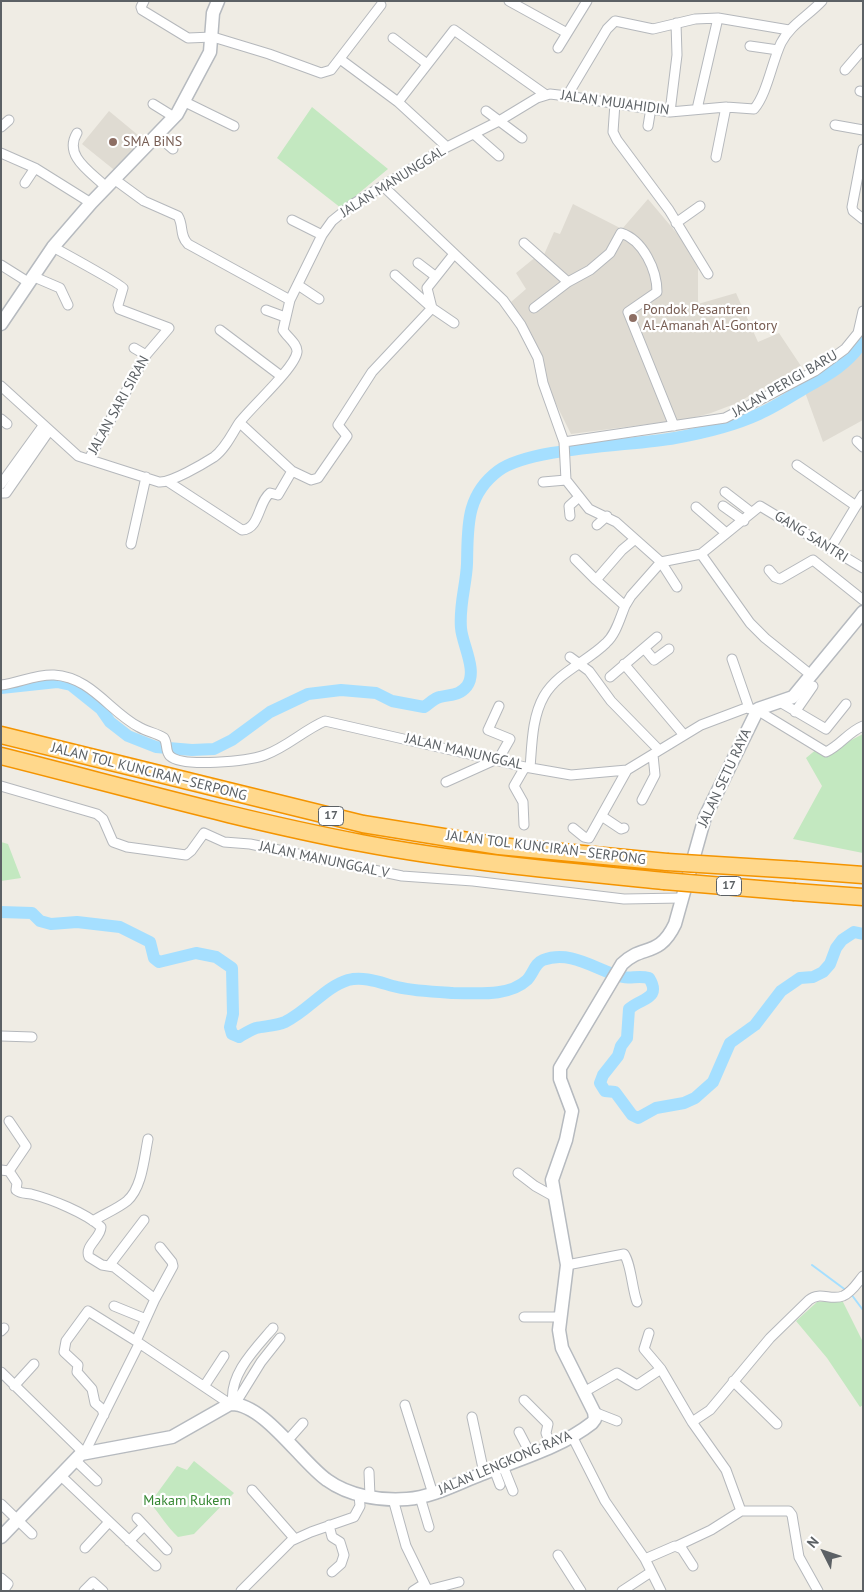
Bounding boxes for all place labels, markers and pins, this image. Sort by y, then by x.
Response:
place label: SMA BiNS [123,134,182,150]
marker: SMA BiNS [107,136,119,148]
place label: Pondok Pesantren Al-Amanah Al-Gontory [643,302,777,334]
marker: Pondok Pesantren Al-Amanah Al-Gontory [627,312,639,324]

